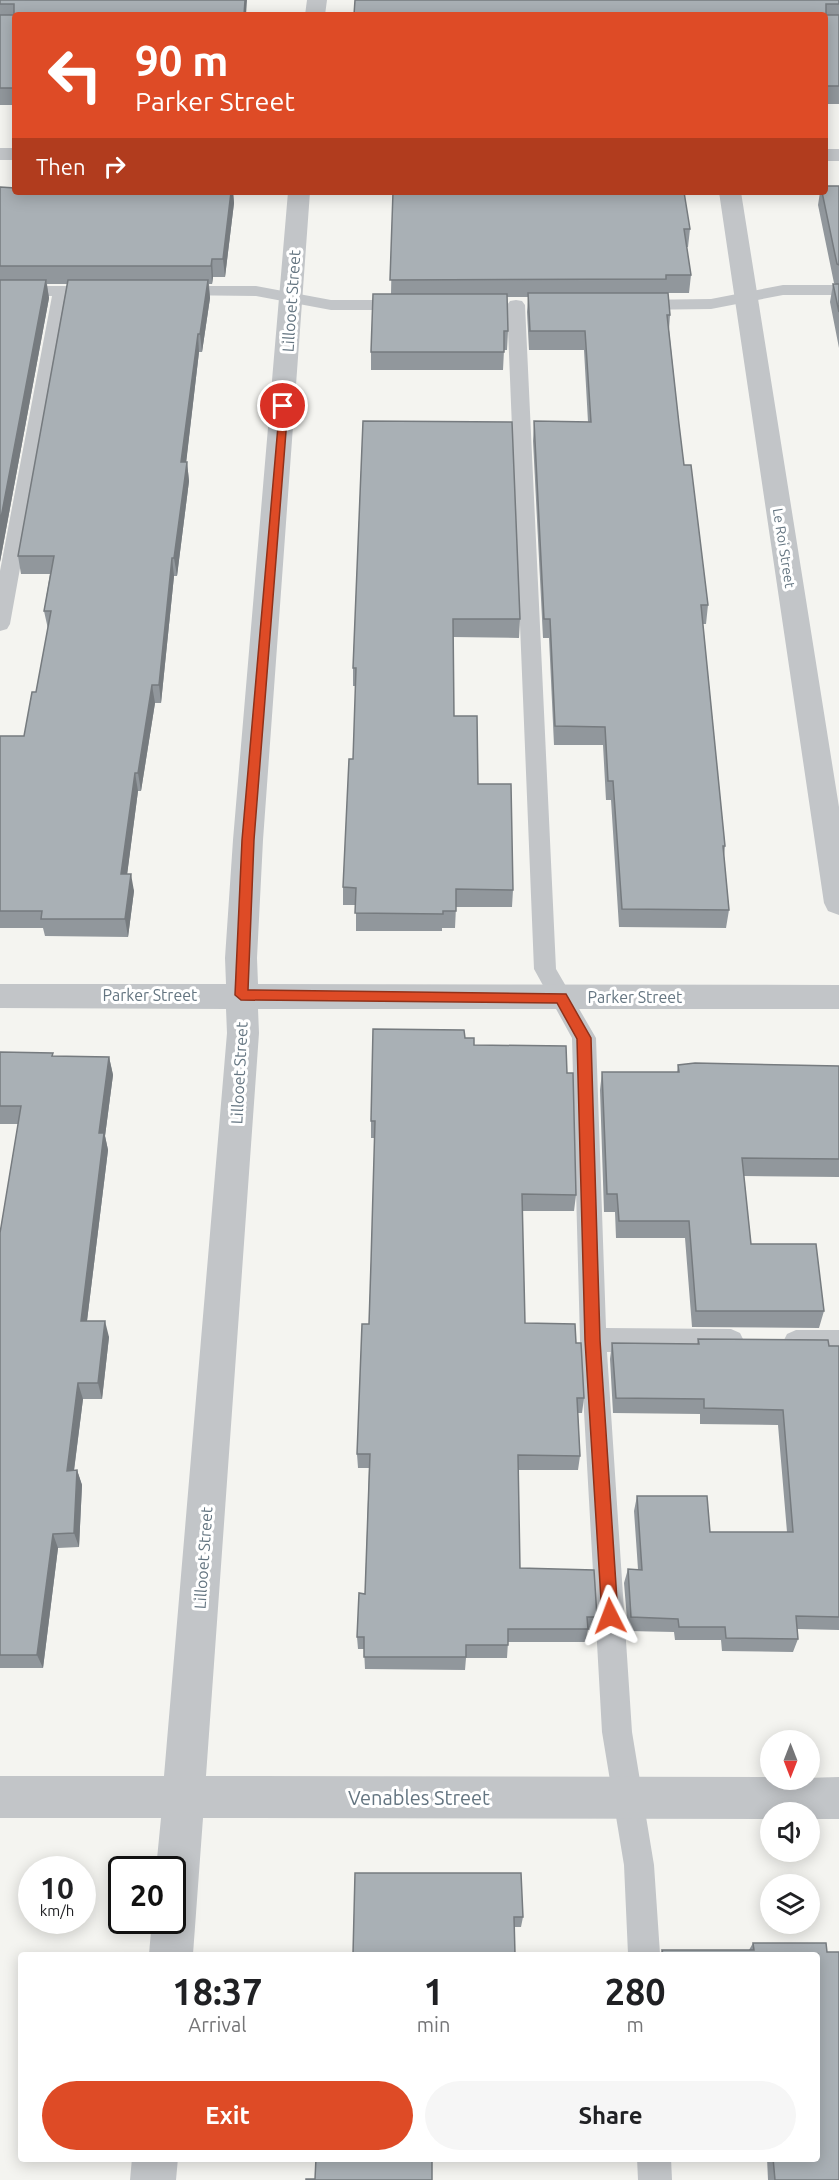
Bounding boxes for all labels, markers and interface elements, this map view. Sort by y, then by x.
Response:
icon: left [36,36,114,114]
text: 90 m [135,37,229,84]
text: Parker Street [135,86,295,116]
icon: right [98,150,131,183]
text: Then [36,154,86,179]
street label: Lillooet Street [278,248,304,353]
pin [257,380,308,431]
icon: arrive [266,389,299,422]
street label: Le Roi Street [770,507,798,590]
street label: Parker Street [103,986,198,1004]
street label: Parker Street [588,988,683,1006]
street label: Lillooet Street [227,1021,251,1125]
street label: Lillooet Street [190,1505,216,1610]
position arrow [578,1584,642,1648]
north arrow [760,1730,820,1790]
map controls [760,1730,820,1934]
street label: Venables Street [348,1786,490,1809]
button: sound [760,1802,820,1862]
speed limit sign: 20 [108,1856,186,1934]
text: 10 [40,1871,74,1905]
button: layers [760,1874,820,1934]
text: km/h [40,1902,74,1919]
text: 18:37 [172,1971,262,2012]
text: 1 [423,1971,444,2012]
text: 280 [605,1971,666,2012]
text: Arrival [188,2013,247,2036]
text: min [417,2013,450,2036]
text: m [627,2013,644,2036]
button: Exit [42,2081,413,2150]
button: Share [425,2081,796,2150]

